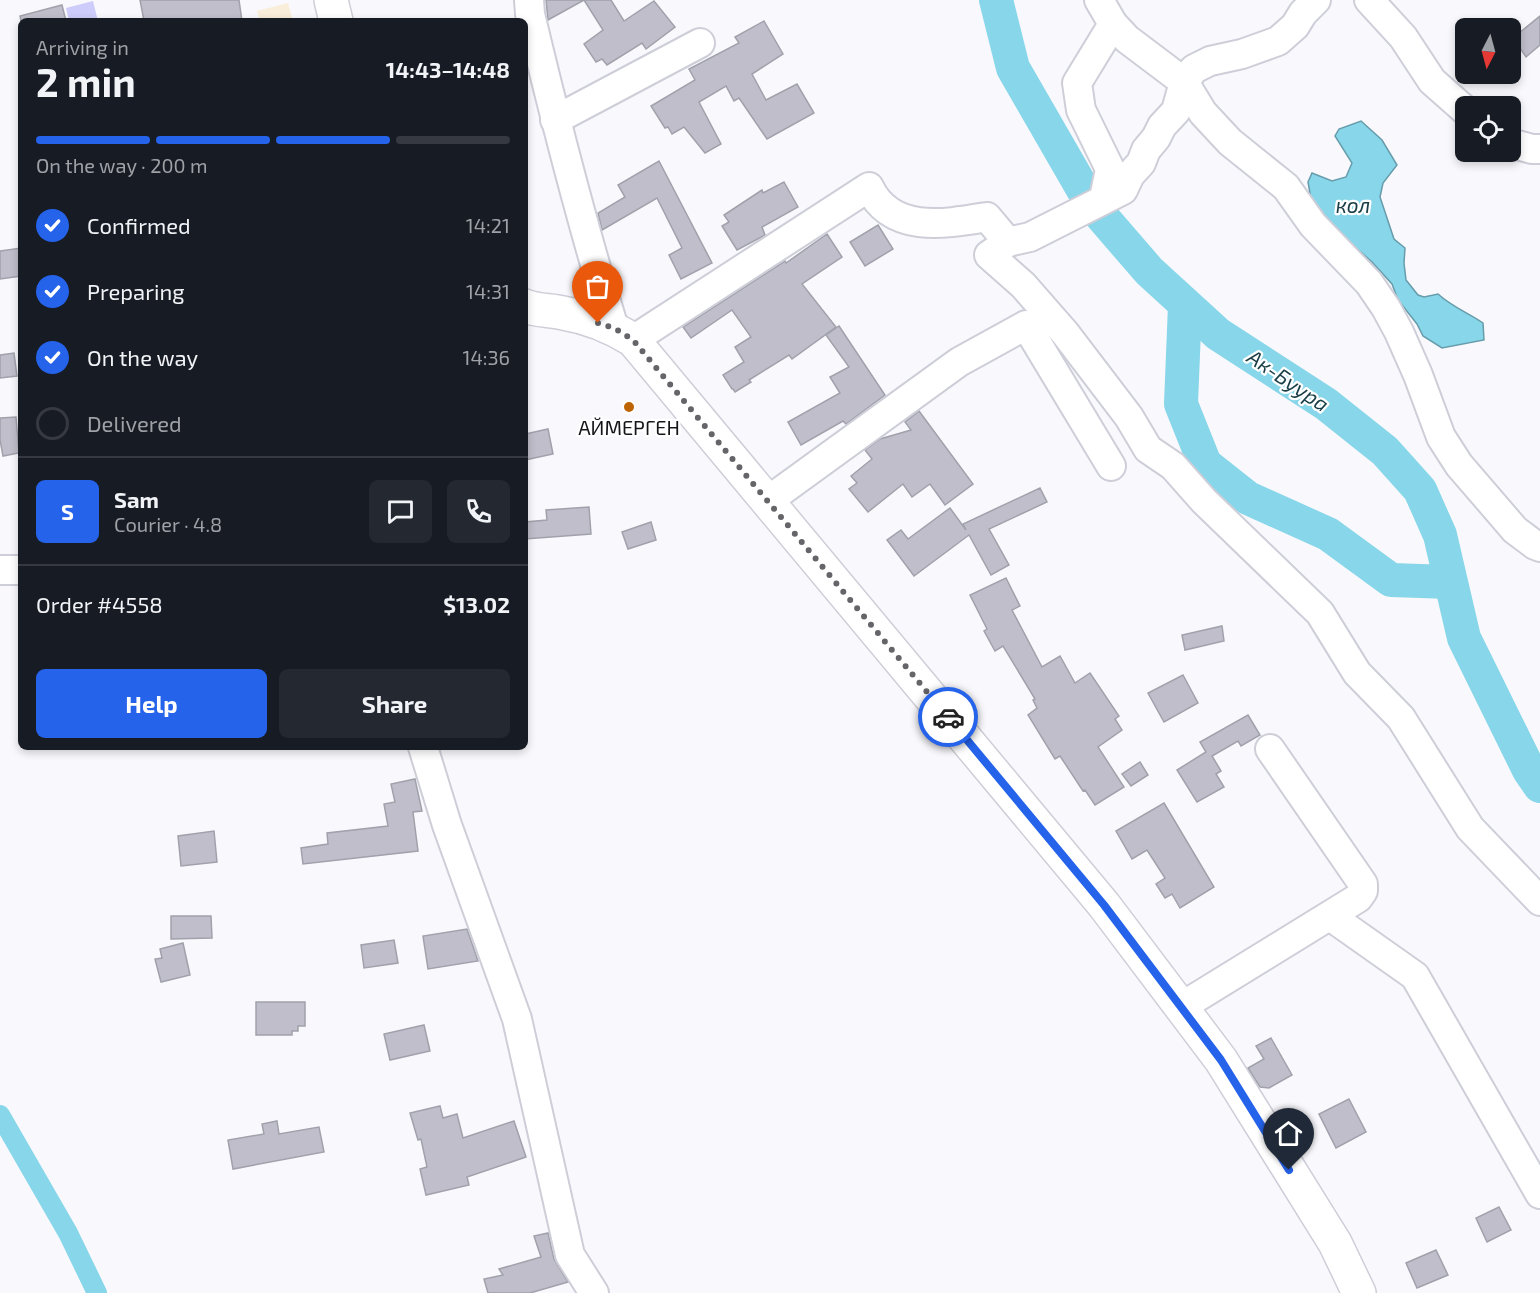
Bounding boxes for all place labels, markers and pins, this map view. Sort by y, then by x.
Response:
pin [572,261,623,323]
marker: АЙМЕРГЕН [622,400,636,414]
place label: АЙМЕРГЕН [578,415,680,439]
pin [1263,1108,1314,1170]

